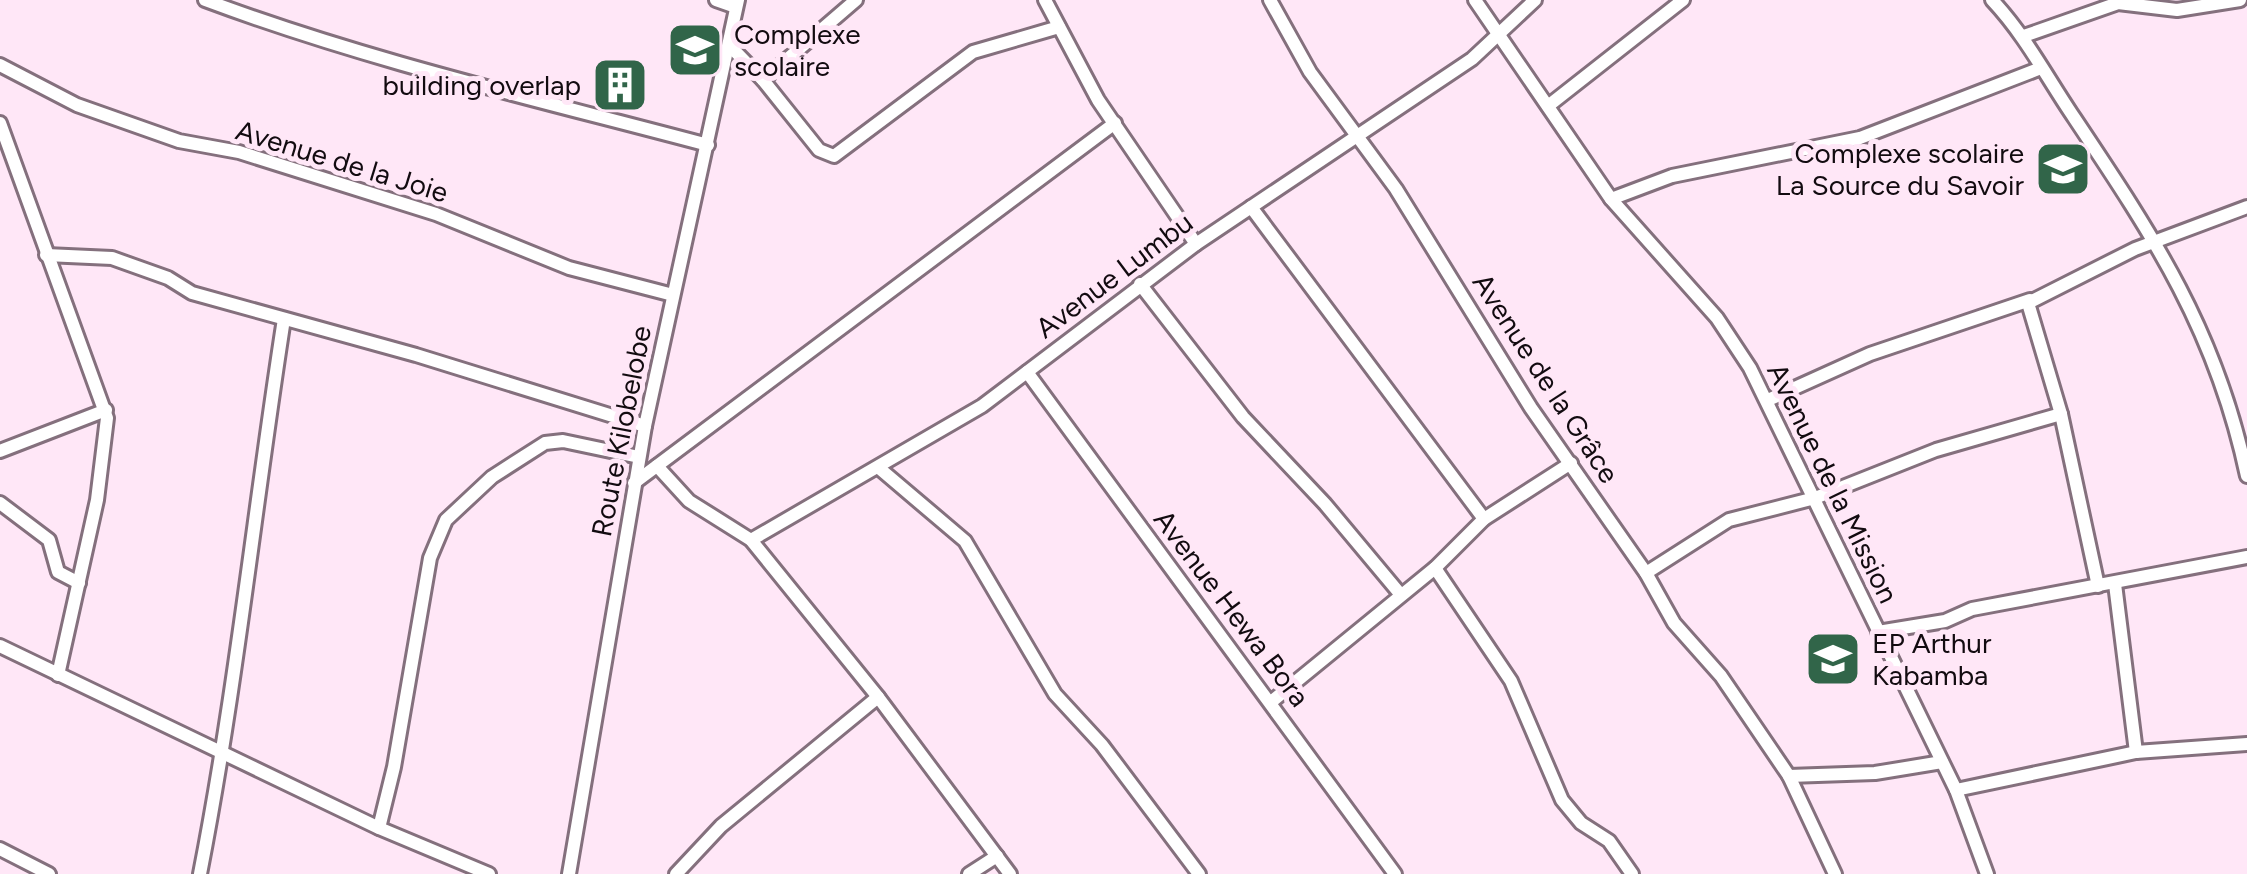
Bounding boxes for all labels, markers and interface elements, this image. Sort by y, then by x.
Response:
place label: Complexe scolaire [734,17,861,83]
school or university icon: Complexe scolaire [665,20,725,80]
building icon: building overlap [590,55,650,115]
place label: building overlap [383,68,581,102]
street label: Avenue de la Joie [232,113,452,209]
place label: Complexe scolaire La Source du Savoir [1776,136,2025,202]
school or university icon: Complexe scolaire La Source du Savoir [2033,139,2093,199]
street label: Avenue Lumbu [1029,205,1199,345]
street label: Avenue de la Grâce [1466,267,1626,489]
street label: Route Kilobelobe [584,323,658,539]
street label: Avenue de la Mission [1760,358,1906,608]
street label: Avenue Hewa Bora [1147,503,1317,713]
place label: EP Arthur Kabamba [1872,626,1992,692]
school or university icon: EP Arthur Kabamba [1803,629,1863,689]

